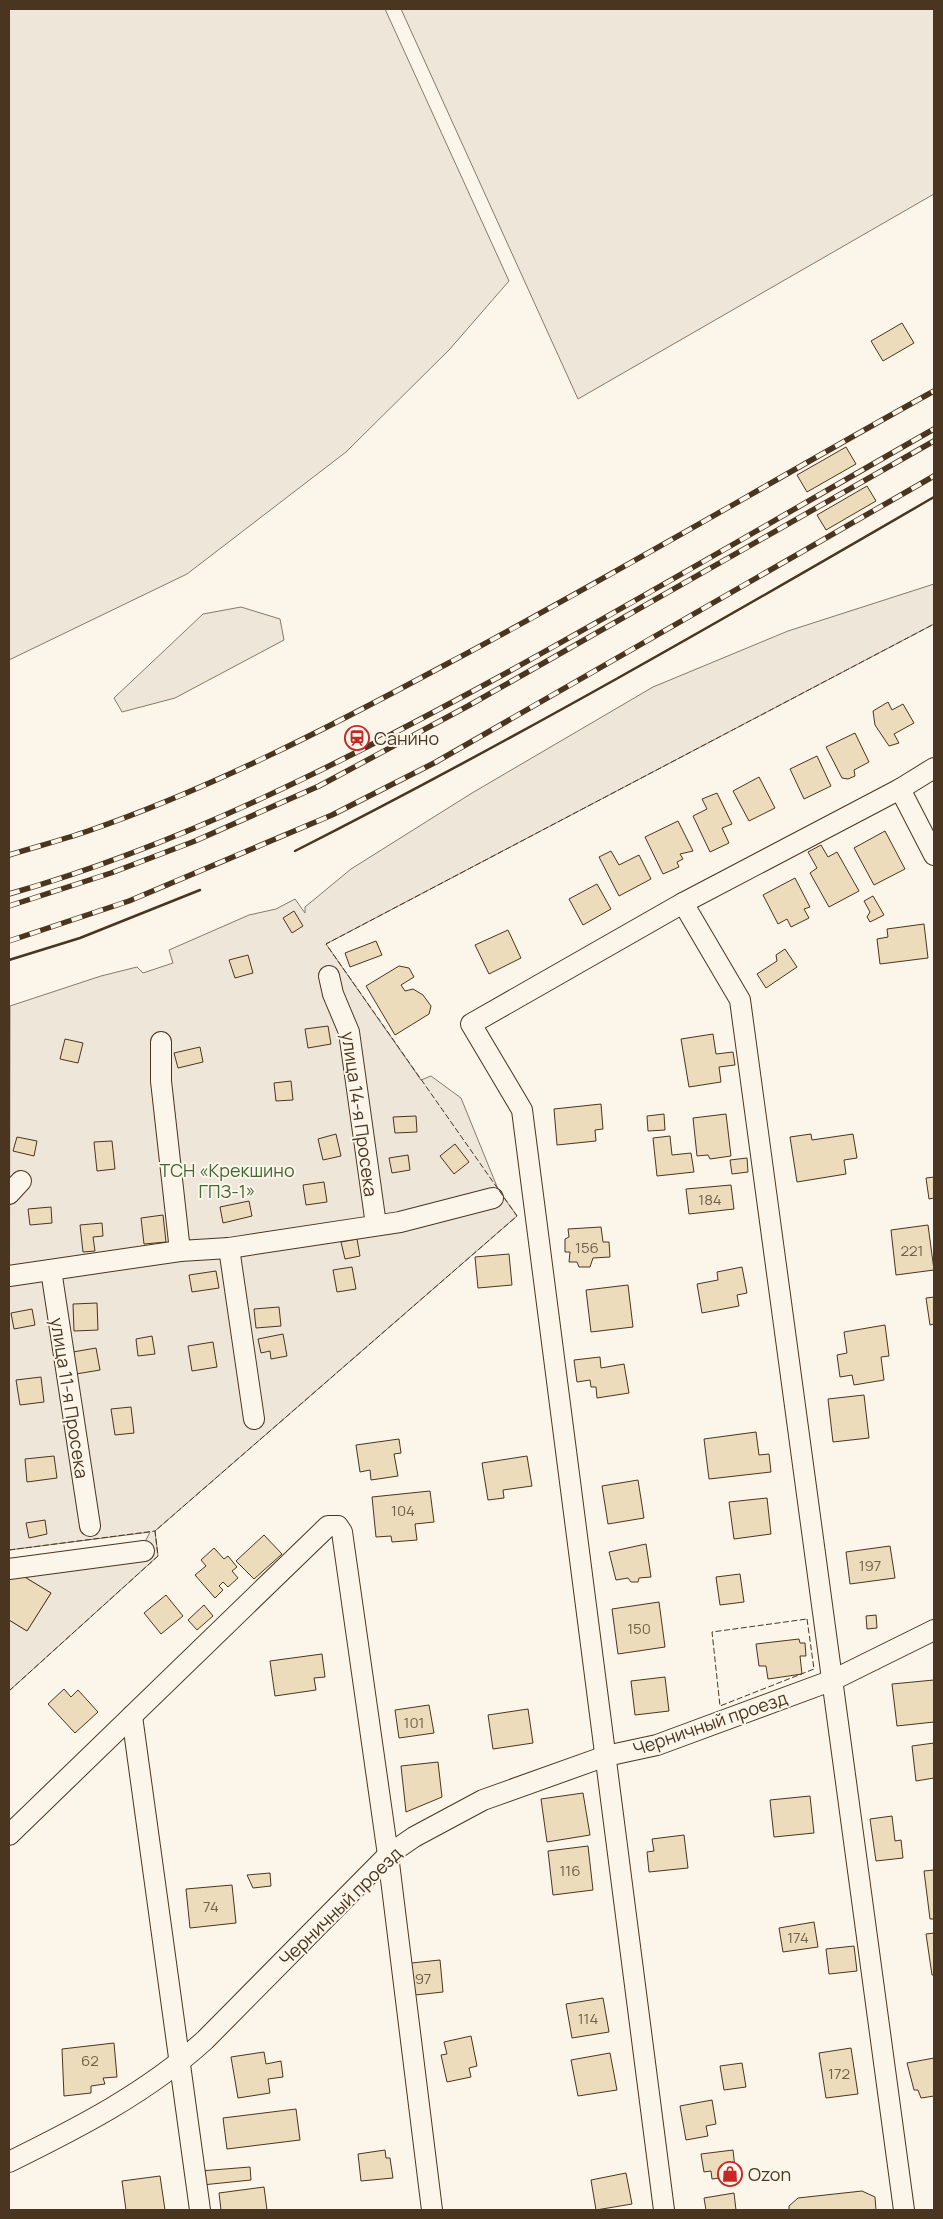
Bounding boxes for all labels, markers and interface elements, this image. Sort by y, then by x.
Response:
station icon: Санино [344,725,370,751]
place label: Санино [374,726,439,750]
street label: улица 14-я Просека [337,1030,383,1198]
park label: ТСН «Крекшино ГПЗ-1» [159,1158,295,1203]
house number: 184 [698,1189,722,1210]
house number: 156 [575,1237,599,1258]
house number: 221 [901,1240,923,1261]
street label: улица 11-я Просека [45,1316,95,1480]
house number: 104 [391,1500,415,1521]
house number: 197 [859,1555,881,1576]
house number: 150 [627,1618,651,1639]
street label: Черничный проезд [630,1685,791,1761]
house number: 101 [404,1712,424,1733]
street label: Черничный проезд [274,1841,407,1971]
house number: 116 [559,1860,581,1881]
house number: 74 [203,1896,219,1917]
house number: 174 [787,1927,809,1948]
house number: 97 [415,1968,431,1989]
house number: 114 [578,2008,598,2029]
house number: 62 [81,2050,99,2071]
house number: 172 [828,2063,850,2084]
shop icon: Ozon [717,2161,743,2187]
place label: Ozon [748,2162,791,2186]

